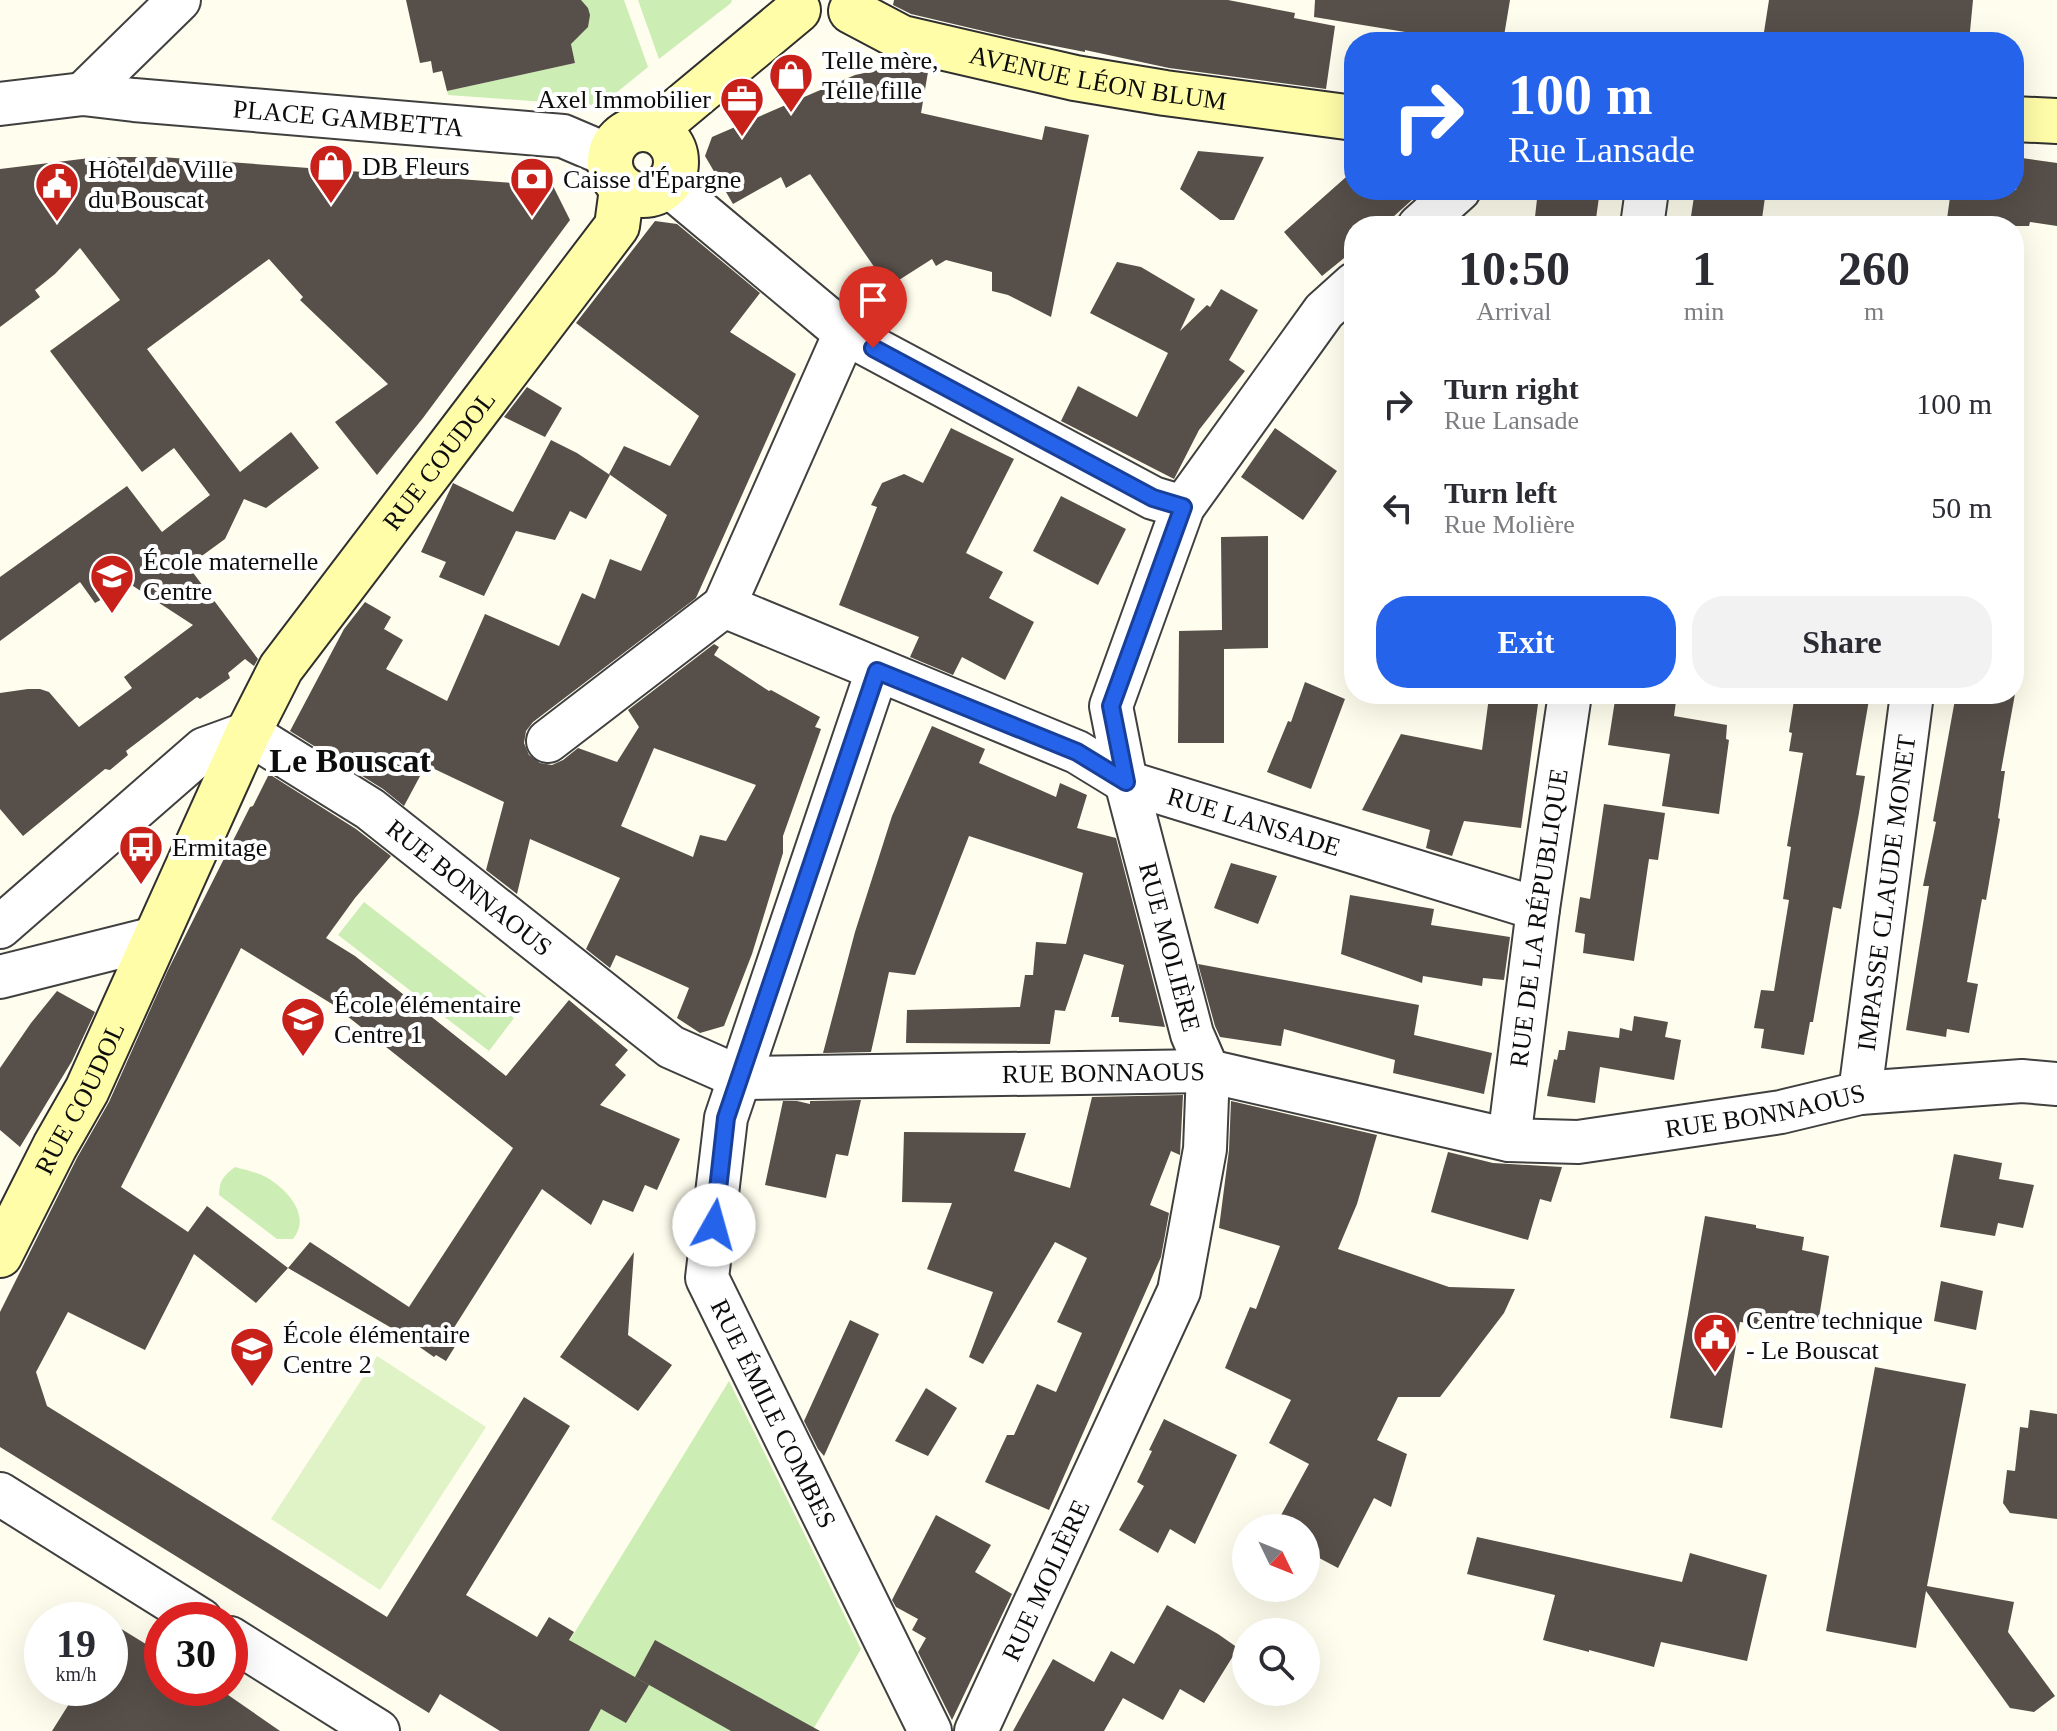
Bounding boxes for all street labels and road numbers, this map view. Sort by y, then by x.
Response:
street label: AVENUE LÉON BLUM [967,40,1228,116]
street label: PLACE GAMBETTA [232,94,465,143]
street label: RUE COUDOL [377,385,501,536]
street label: IMPASSE CLAUDE MONET [1852,733,1922,1053]
street label: RUE DE LA RÉPUBLIQUE [1504,767,1574,1069]
street label: RUE LANSADE [1164,782,1344,862]
street label: RUE BONNAOUS [380,814,558,962]
street label: RUE MOLIÈRE [1133,859,1206,1035]
street label: RUE COUDOL [29,1018,131,1179]
street label: RUE BONNAOUS [1002,1057,1205,1089]
street label: RUE BONNAOUS [1663,1078,1868,1144]
street label: RUE ÉMILE COMBES [705,1295,842,1533]
street label: RUE MOLIÈRE [996,1495,1096,1666]

